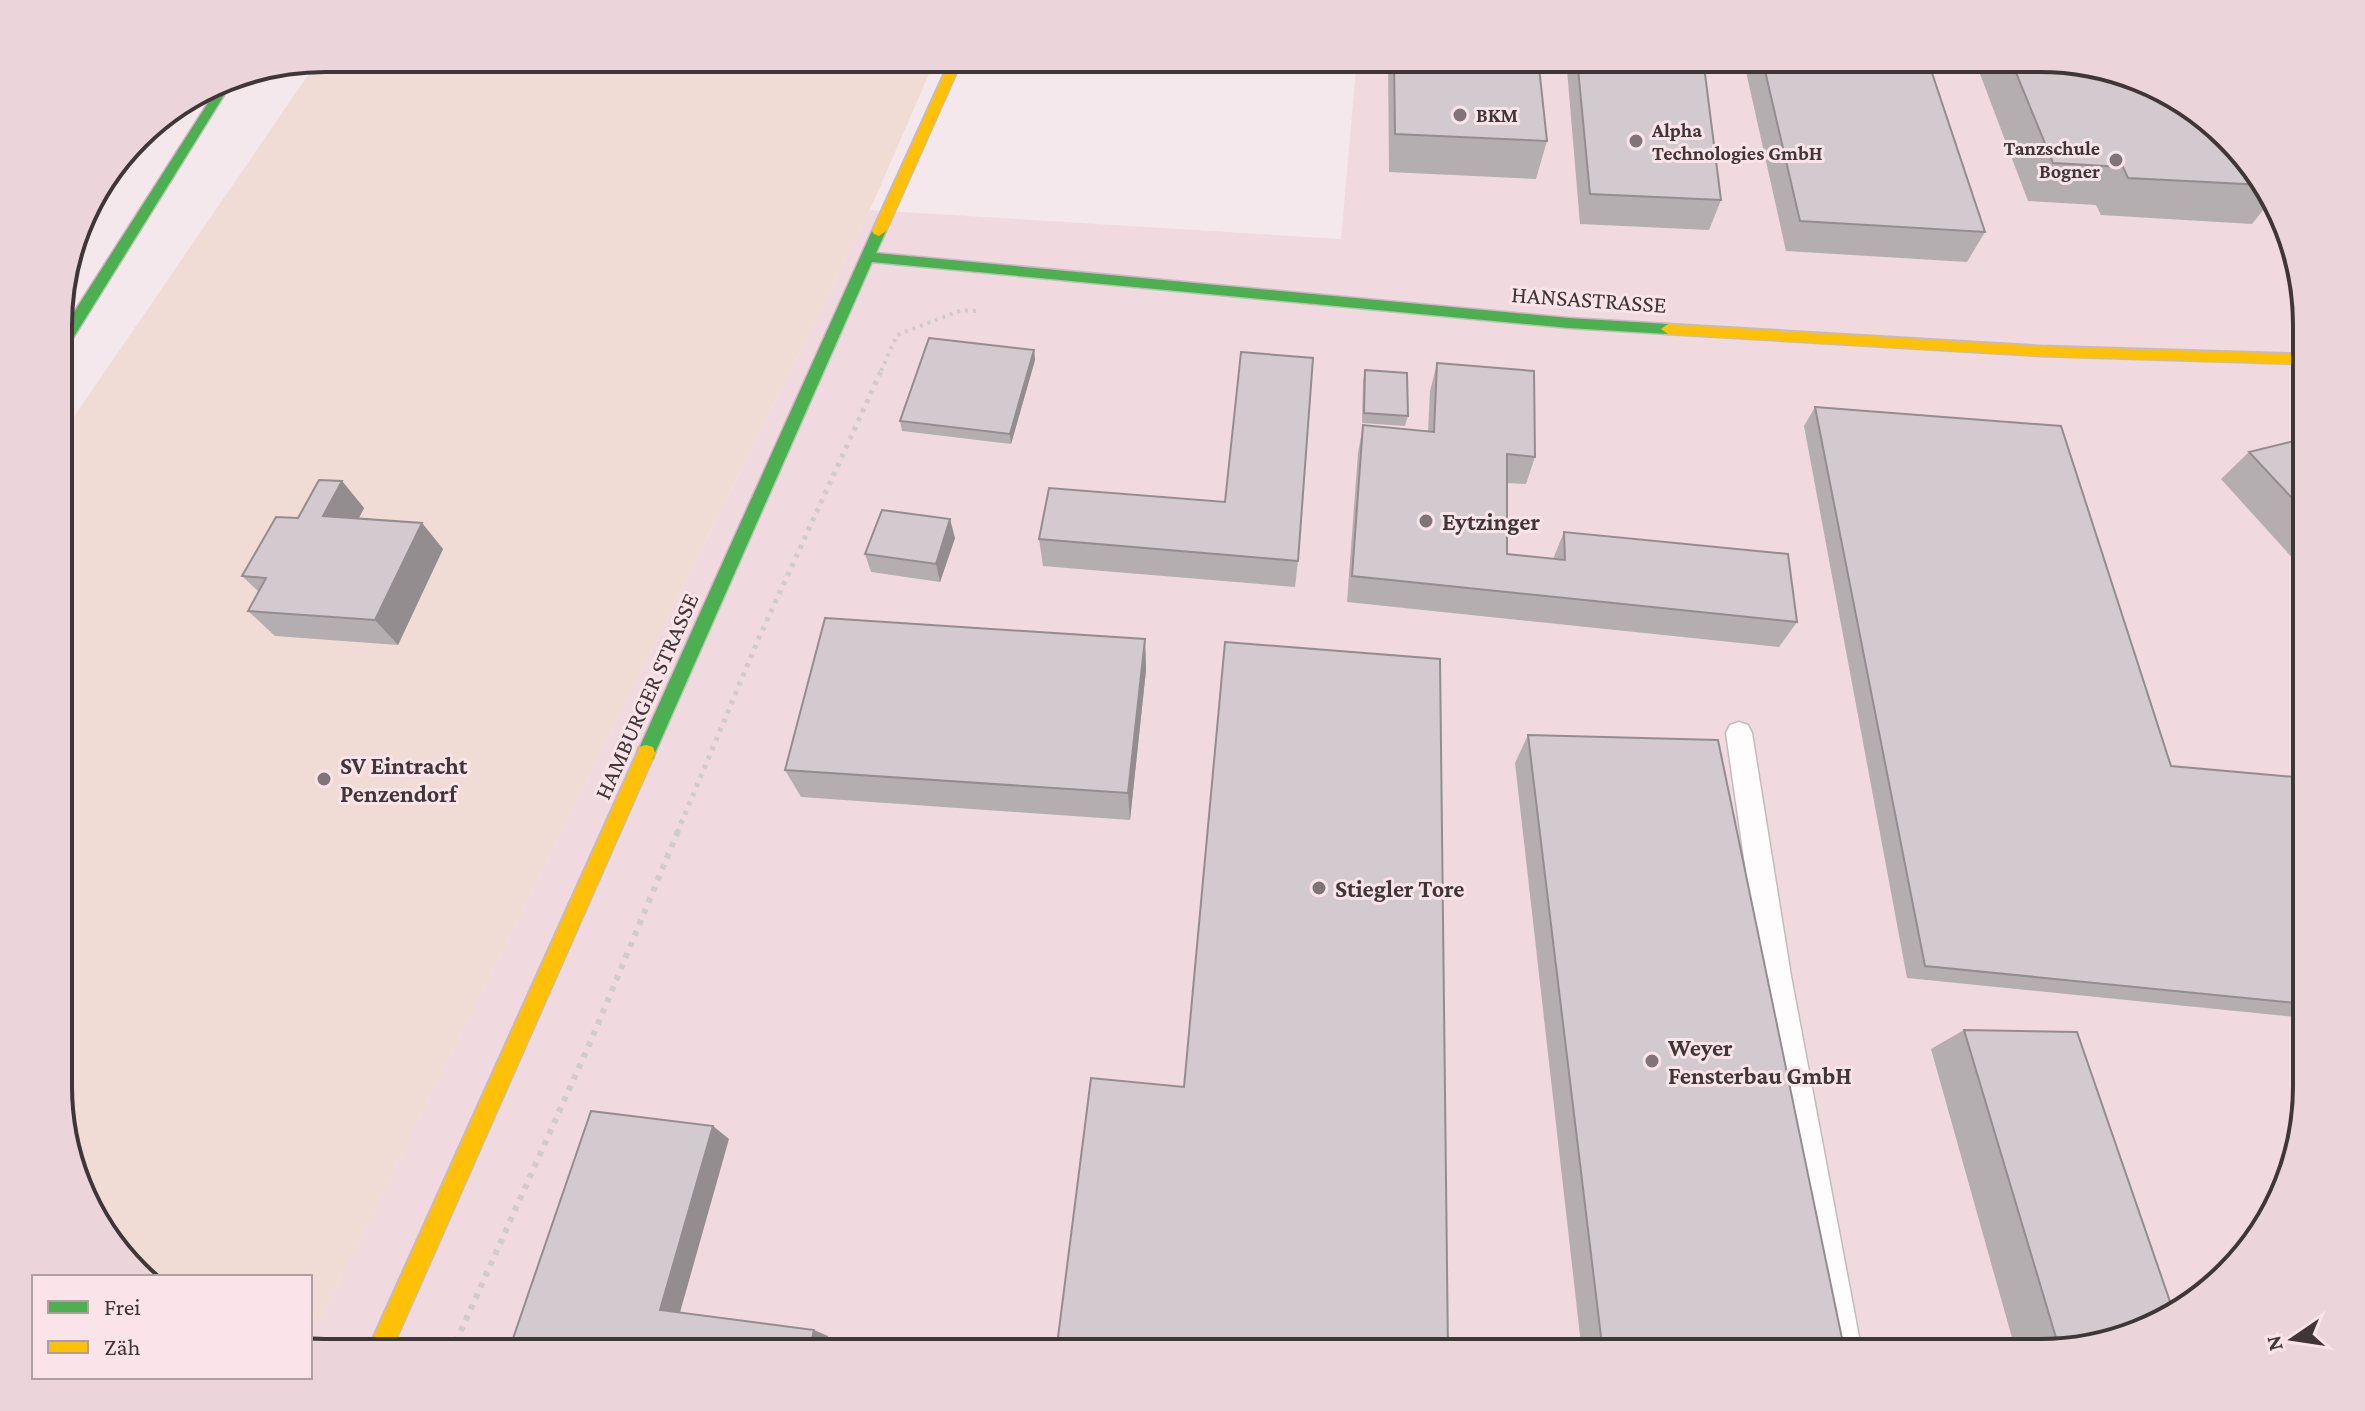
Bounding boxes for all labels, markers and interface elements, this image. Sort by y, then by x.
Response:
place label: BKM [1476,104,1518,126]
marker: BKM [1451,106,1469,124]
place label: Alpha Technologies GmbH [1651,119,1823,164]
marker: Alpha Technologies GmbH [1627,132,1645,150]
place label: Tanzschule Bogner [2003,137,2100,182]
marker: Tanzschule Bogner [2107,151,2125,169]
street label: HANSASTRASSE [1510,280,1668,318]
place label: Eytzinger [1442,508,1540,535]
marker: Eytzinger [1417,512,1435,530]
street label: HAMBURGER STRASSE [588,589,704,803]
place label: SV Eintracht Penzendorf [340,752,468,807]
marker: SV Eintracht Penzendorf [315,770,333,788]
place label: Stiegler Tore [1335,875,1464,902]
marker: Stiegler Tore [1310,879,1328,897]
place label: Weyer Fensterbau GmbH [1667,1034,1852,1089]
marker: Weyer Fensterbau GmbH [1643,1052,1661,1070]
legend [32,1275,312,1379]
text: Frei [104,1293,141,1320]
north arrow [2253,1299,2333,1379]
text: Zäh [104,1333,141,1360]
text: N [2260,1333,2288,1354]

